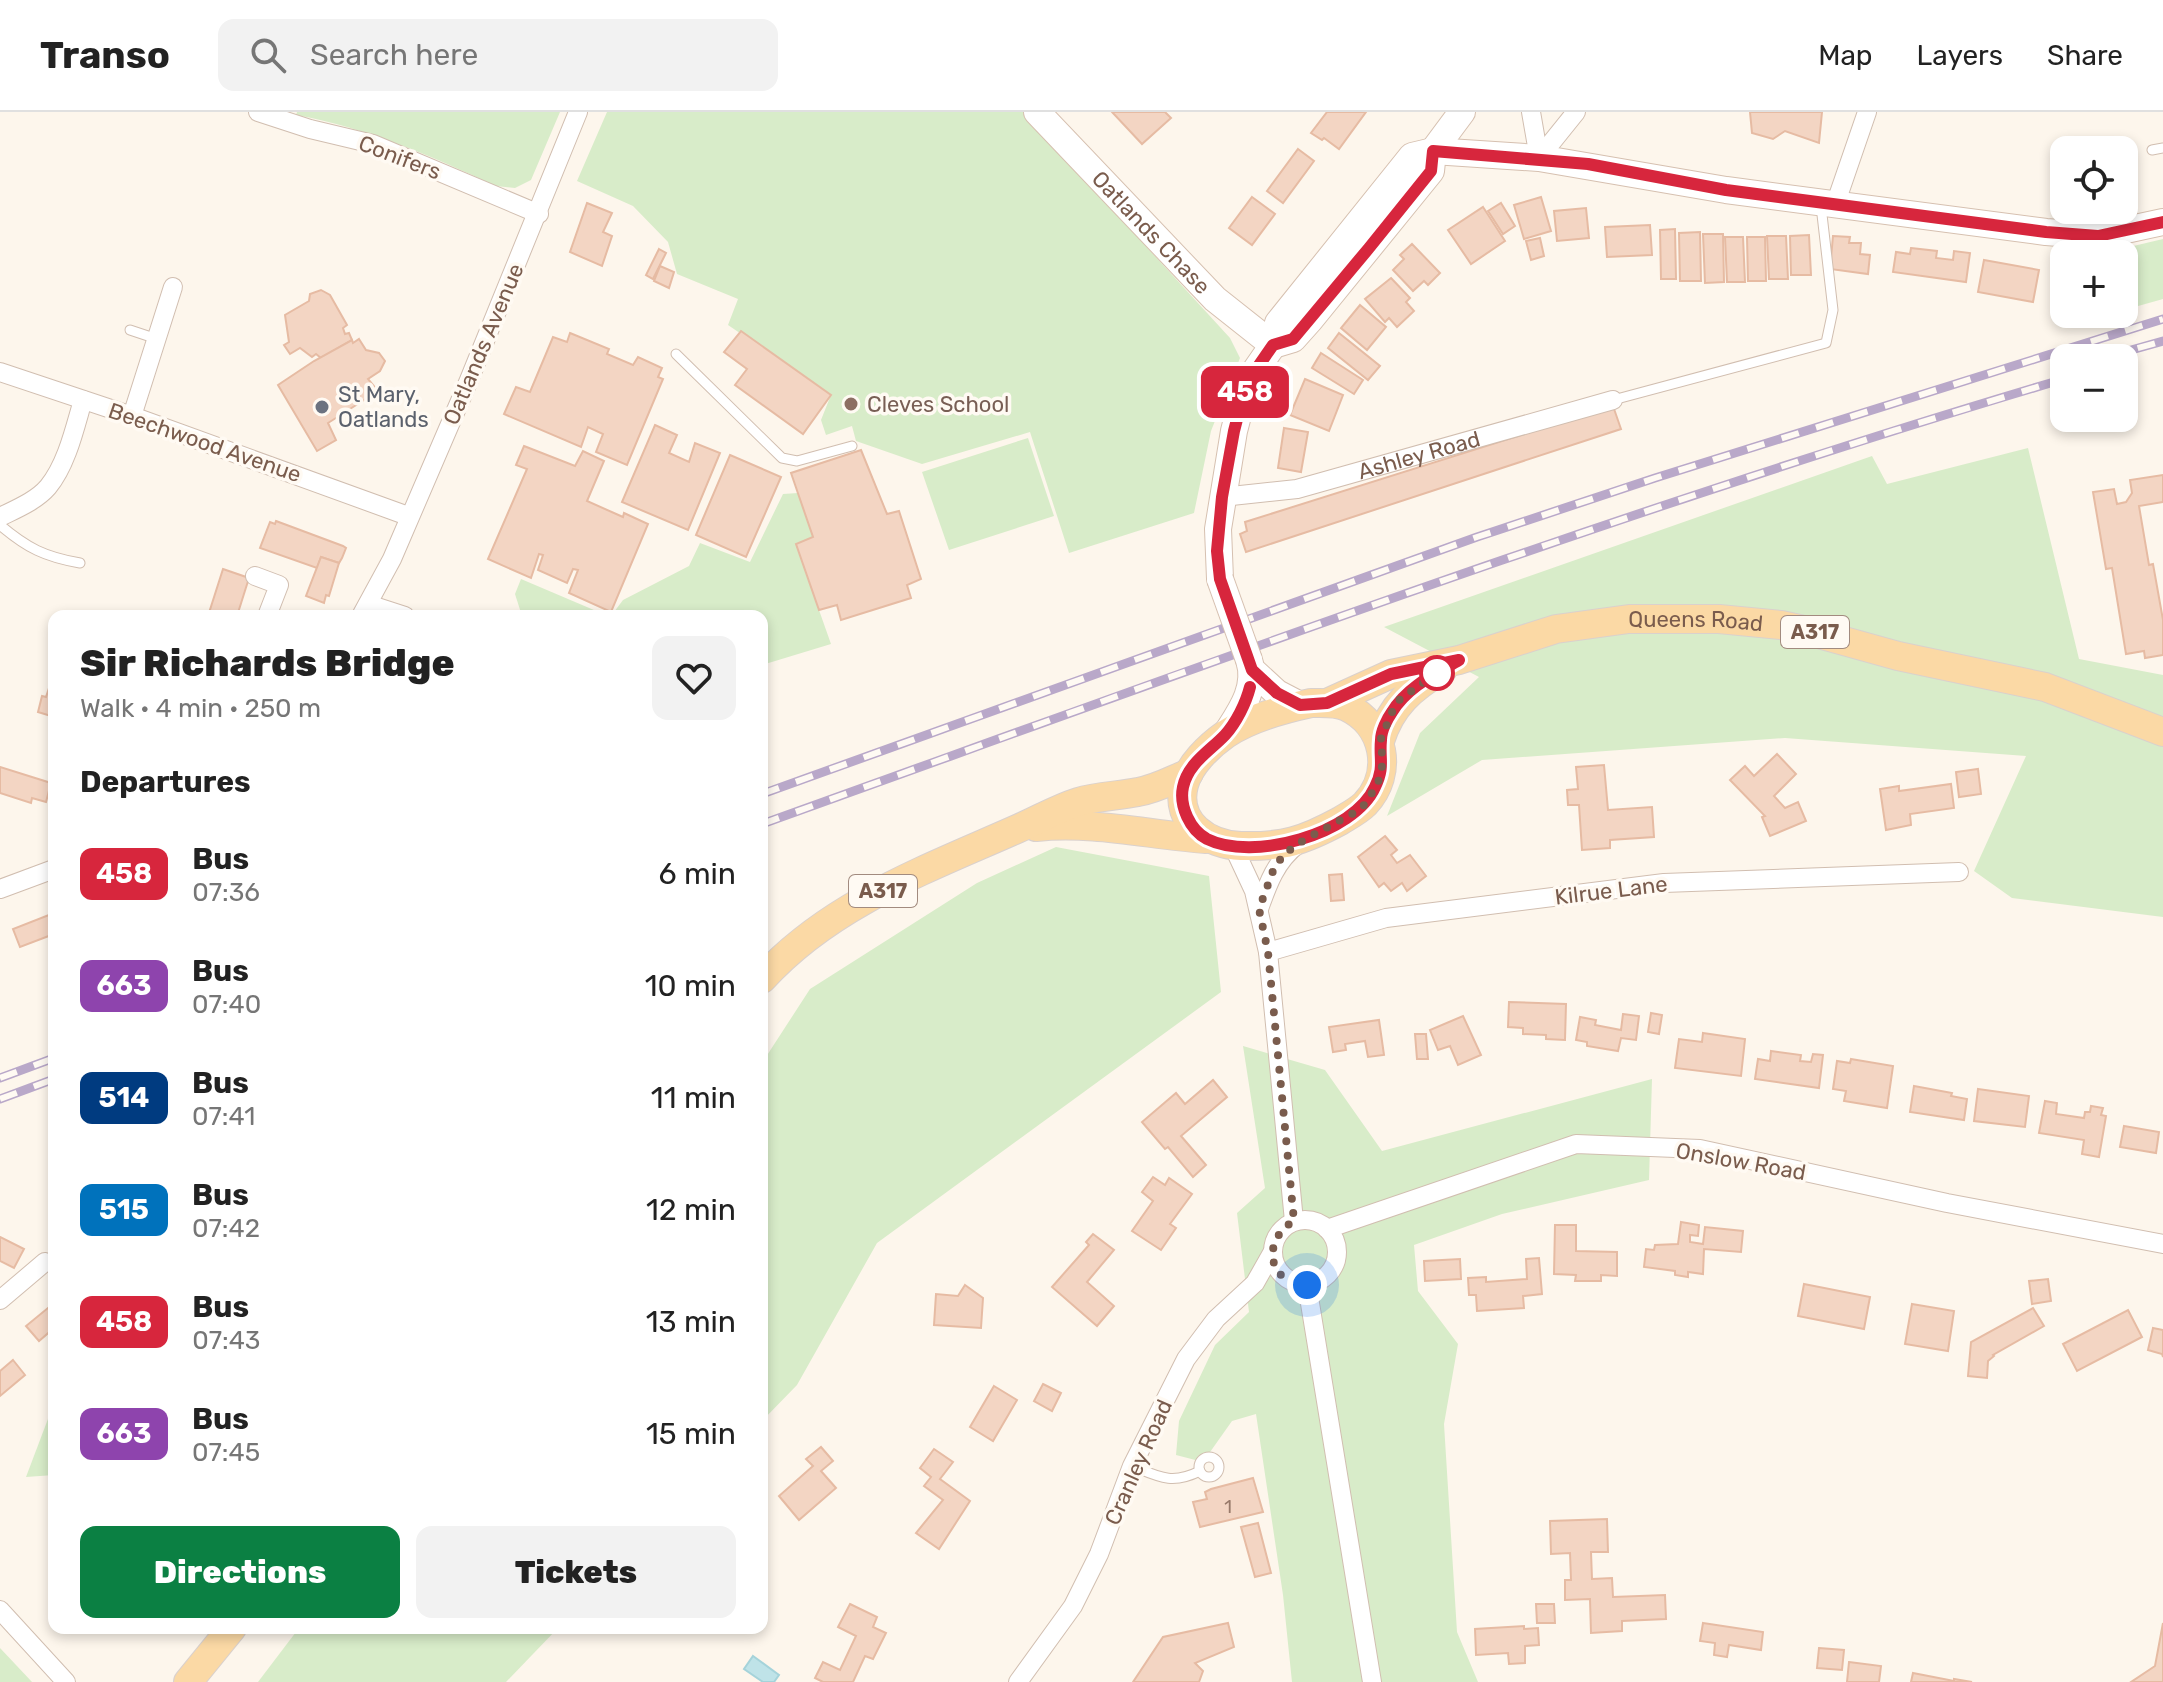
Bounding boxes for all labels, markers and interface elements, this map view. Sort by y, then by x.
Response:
search box [218,19,778,91]
text: Transo [40,32,170,78]
icon: search [246,33,290,77]
text: Search here [310,37,478,73]
text: Map [1818,39,1873,72]
text: Layers [1917,39,2003,72]
text: Share [2047,39,2123,72]
street label: Conifers [355,129,445,185]
map controls [2050,136,2138,432]
button: locate [2050,136,2138,224]
street label: Oatlands Chase [1086,165,1216,300]
button: + [2050,240,2138,328]
street label: Oatlands Avenue [437,260,530,429]
button: − [2050,344,2138,432]
line badge: 458 [1199,366,1291,418]
text: 458 [1217,375,1273,408]
place label: St Mary, Oatlands [338,381,429,433]
place label: Cleves School [867,391,1009,418]
marker: Cleves School [842,395,860,413]
street label: Beechwood Avenue [105,397,305,488]
marker: St Mary, Oatlands [313,398,331,416]
street label: Ashley Road [1355,425,1483,485]
street label: Queens Road [1628,606,1764,637]
road number: A317 [1781,616,1849,648]
button: heart [652,636,736,720]
text: Sir Richards Bridge [80,640,455,686]
unlabelled marker [1420,656,1454,690]
text: Walk · 4 min · 250 m [80,693,321,724]
text: Departures [80,764,251,800]
text: Bus [192,841,249,877]
text: 6 min [658,856,736,892]
text: 458 [96,857,152,890]
street label: Kilrue Lane [1553,870,1669,911]
road number: A317 [849,875,917,907]
text: 07:36 [192,877,260,908]
text: Bus [192,953,249,989]
text: 10 min [645,968,736,1004]
text: 663 [97,969,151,1002]
text: 07:40 [192,989,261,1020]
text: Bus [192,1065,249,1101]
text: 11 min [651,1080,736,1116]
text: 514 [99,1081,149,1114]
text: 07:41 [192,1101,255,1132]
street label: Onslow Road [1674,1137,1808,1186]
text: Bus [192,1177,249,1213]
text: 12 min [646,1192,736,1228]
text: 515 [99,1193,149,1226]
text: 07:42 [192,1213,260,1244]
your location [1287,1265,1327,1305]
text: Bus [192,1289,249,1325]
text: 13 min [646,1304,736,1340]
text: 458 [96,1305,152,1338]
text: 07:43 [192,1325,260,1356]
street label: Cranley Road [1099,1395,1178,1529]
text: Bus [192,1401,249,1437]
text: 15 min [646,1416,736,1452]
text: 663 [97,1417,151,1450]
text: 07:45 [192,1437,260,1468]
house number: 1 [1224,1496,1232,1518]
button: Directions [80,1526,400,1618]
button: Tickets [416,1526,736,1618]

